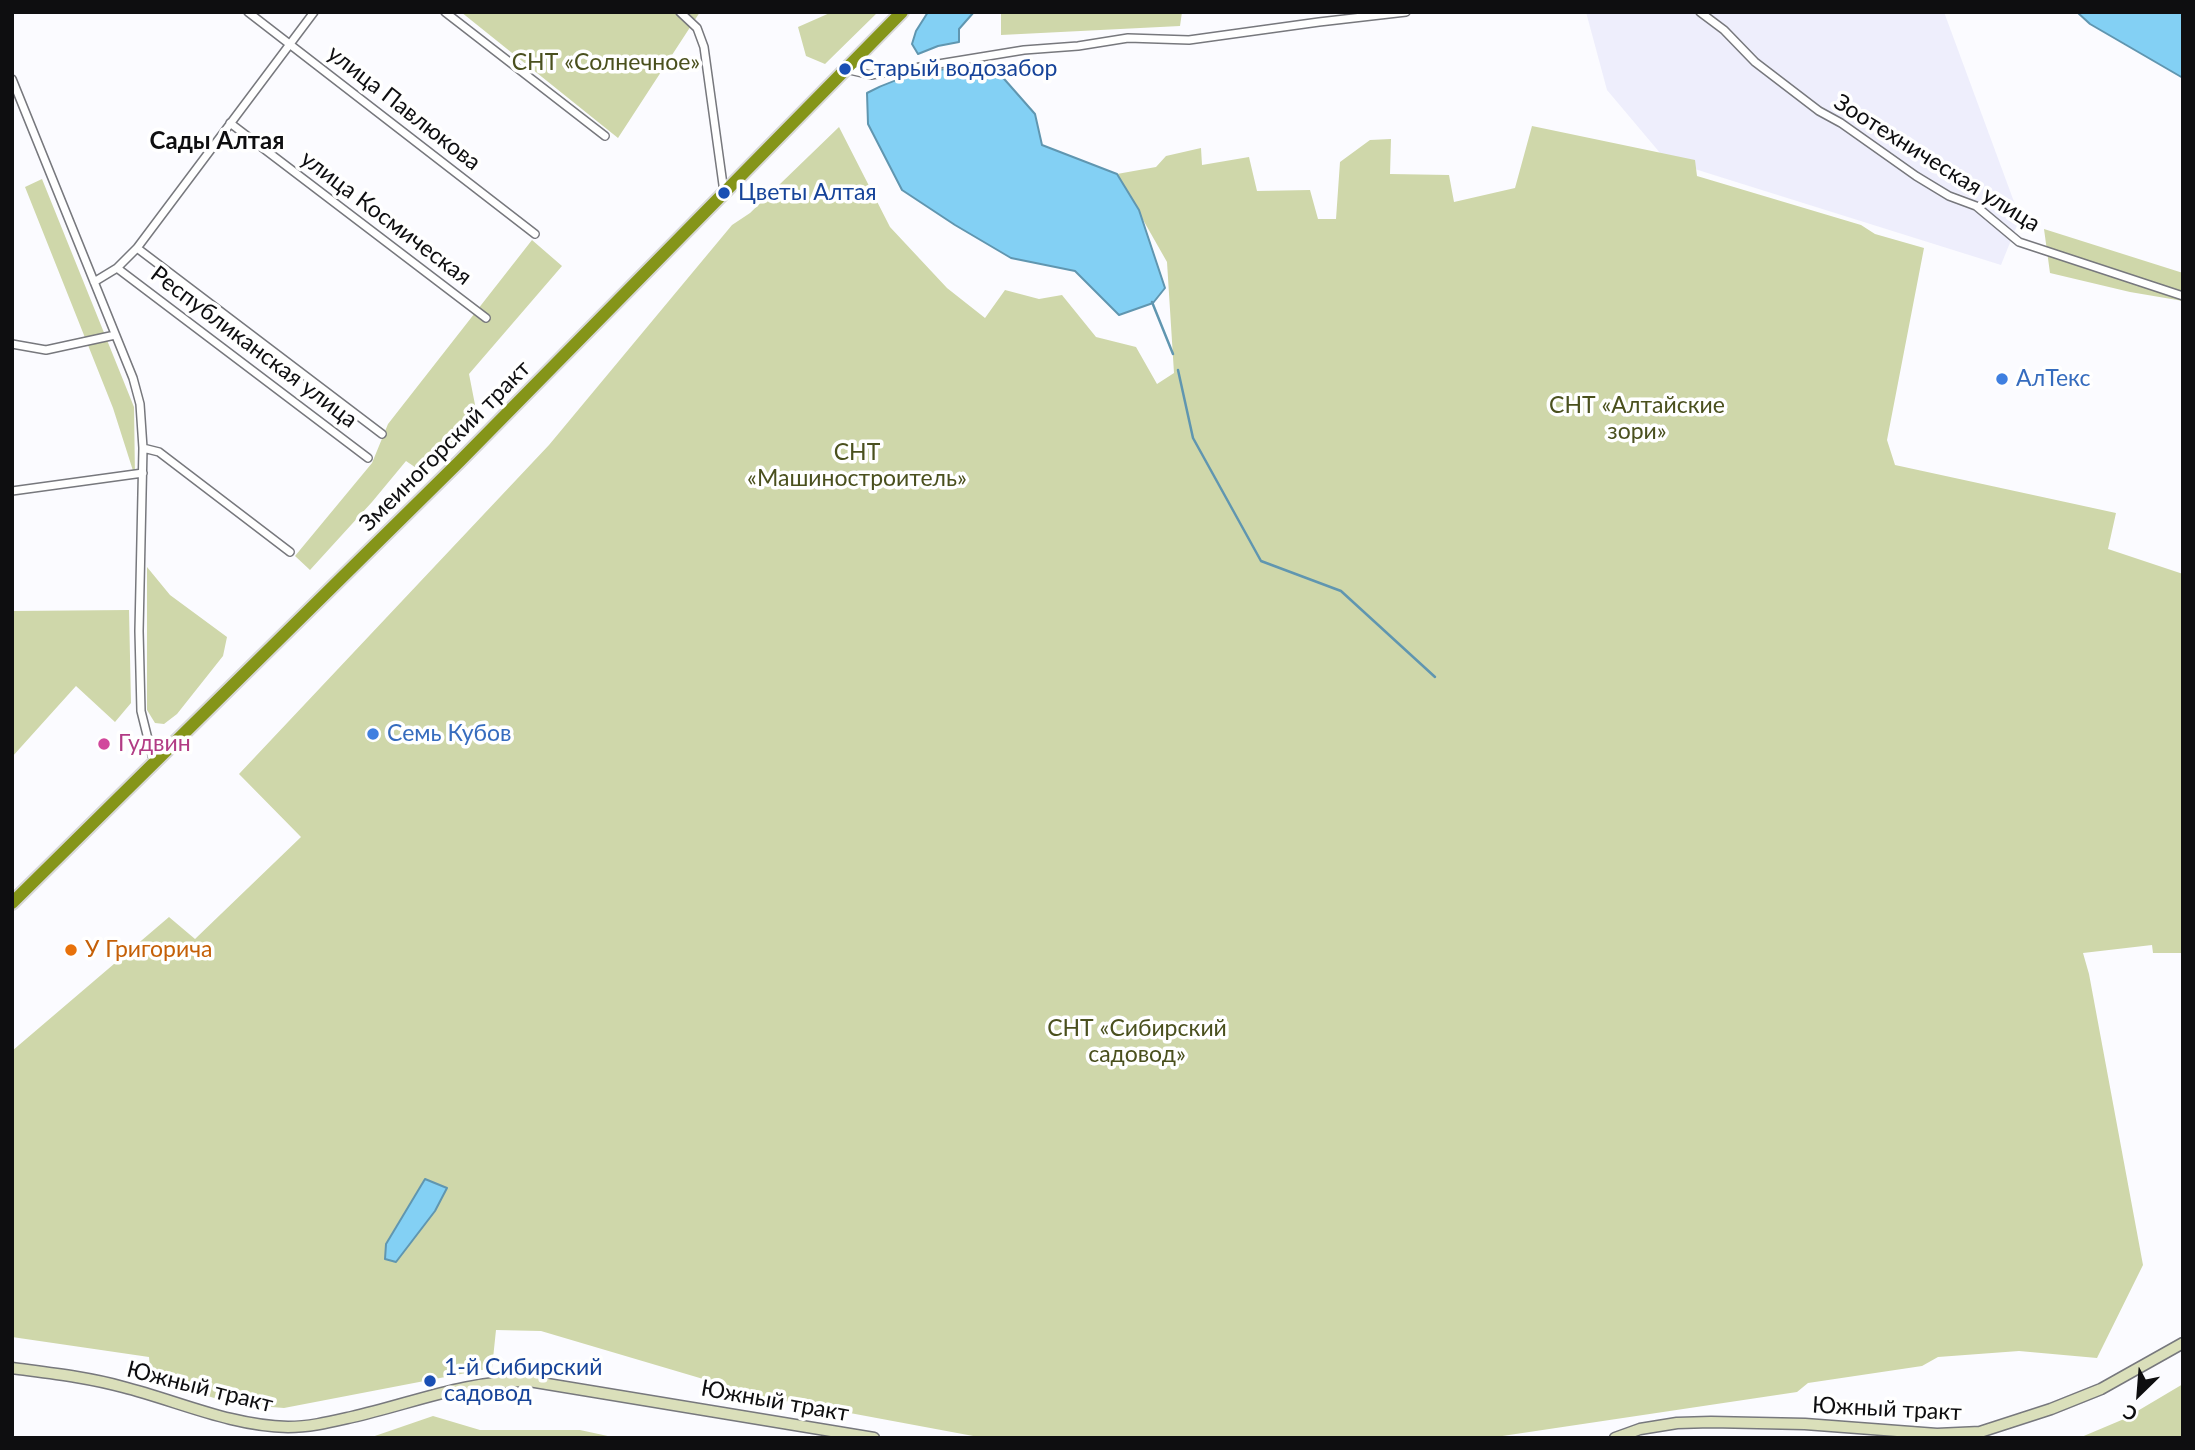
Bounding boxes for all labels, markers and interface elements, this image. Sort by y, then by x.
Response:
street label: улица Павлюкова [322,40,486,176]
park label: СНТ «Солнечное» [512,49,700,77]
place label: Старый водозабор [859,55,1057,83]
marker: Старый водозабор [837,61,853,77]
street label: Зоотехническая улица [1829,88,2045,238]
district label: Сады Алтая [150,127,284,155]
street label: улица Космическая [295,145,477,291]
place label: Цветы Алтая [738,179,877,207]
marker: Цветы Алтая [716,185,732,201]
street label: Республиканская улица [145,260,363,434]
street label: Змеиногорский тракт [354,355,536,537]
place label: АлТекс [2016,365,2091,393]
marker: АлТекс [1994,371,2010,387]
park label: СНТ «Алтайские зори» [1549,392,1725,446]
park label: СНТ «Машиностроитель» [747,439,967,493]
place label: Семь Кубов [387,720,511,748]
marker: Семь Кубов [365,726,381,742]
place label: Гудвин [118,730,191,758]
marker: Гудвин [96,736,112,752]
place label: У Григорича [85,936,212,964]
marker: У Григорича [63,942,79,958]
park label: СНТ «Сибирский садовод» [1047,1015,1227,1069]
place label: 1-й Сибирский садовод [444,1354,602,1408]
street label: Южный тракт [124,1355,276,1419]
north arrow [2104,1359,2174,1429]
marker: 1-й Сибирский садовод [422,1373,438,1389]
street label: Южный тракт [699,1374,851,1428]
street label: Южный тракт [1811,1391,1963,1427]
text: С [2119,1400,2140,1427]

